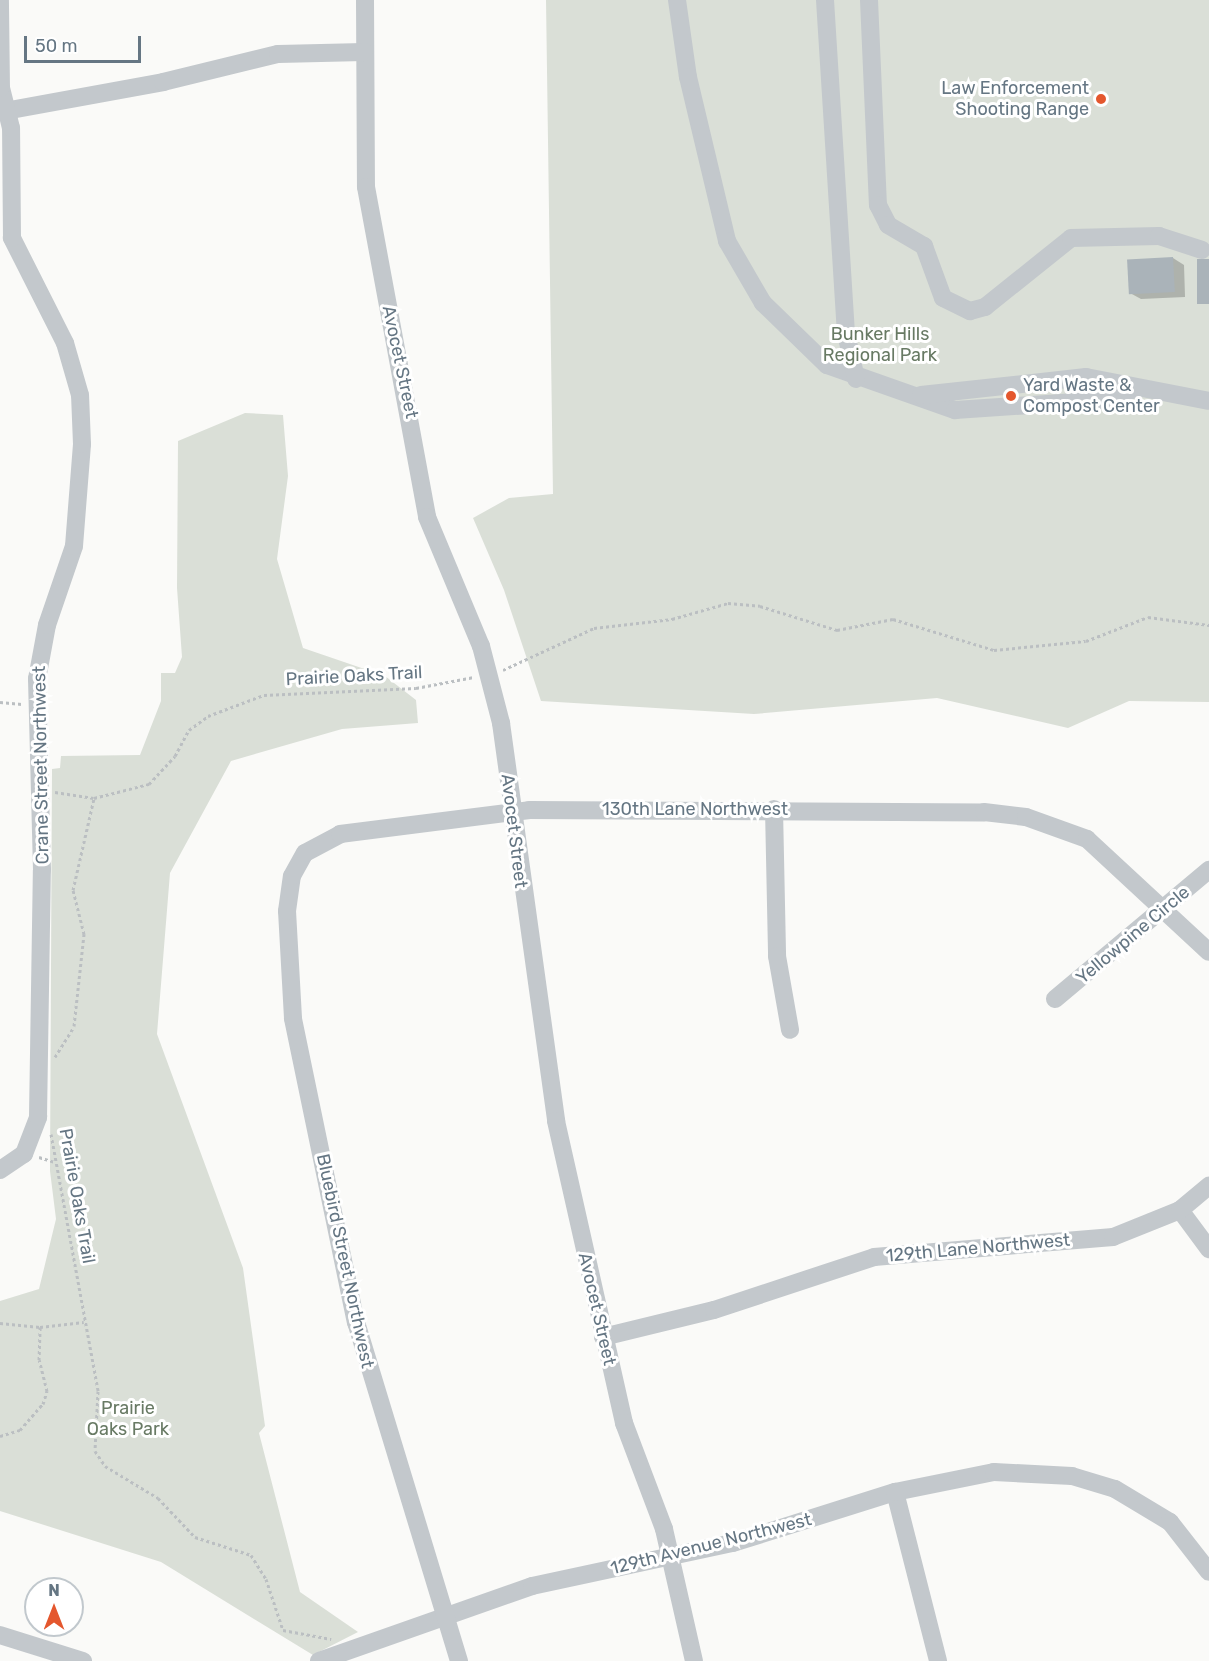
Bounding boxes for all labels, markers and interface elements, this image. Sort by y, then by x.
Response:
scale bar [27,24,144,62]
text: 50 m [35,35,78,57]
place label: Law Enforcement Shooting Range [941,78,1089,121]
marker: Law Enforcement Shooting Range [1094,92,1108,106]
street label: Avocet Street [377,304,423,420]
park label: Bunker Hills Regional Park [823,324,937,366]
place label: Yard Waste & Compost Center [1023,375,1160,418]
marker: Yard Waste & Compost Center [1004,389,1018,403]
street label: Prairie Oaks Trail [285,662,423,690]
street label: Crane Street Northwest [28,666,54,864]
street label: Avocet Street [496,773,532,889]
street label: 130th Lane Northwest [602,798,788,820]
street label: Yellowpine Circle [1072,881,1194,989]
street label: Prairie Oaks Trail [54,1126,100,1266]
street label: Bluebird Street Northwest [312,1152,378,1370]
street label: 129th Lane Northwest [885,1229,1071,1267]
street label: Avocet Street [574,1251,620,1367]
park label: Prairie Oaks Park [87,1398,169,1440]
street label: 129th Avenue Northwest [608,1509,814,1579]
north arrow [24,1577,84,1637]
text: N [48,1581,60,1600]

